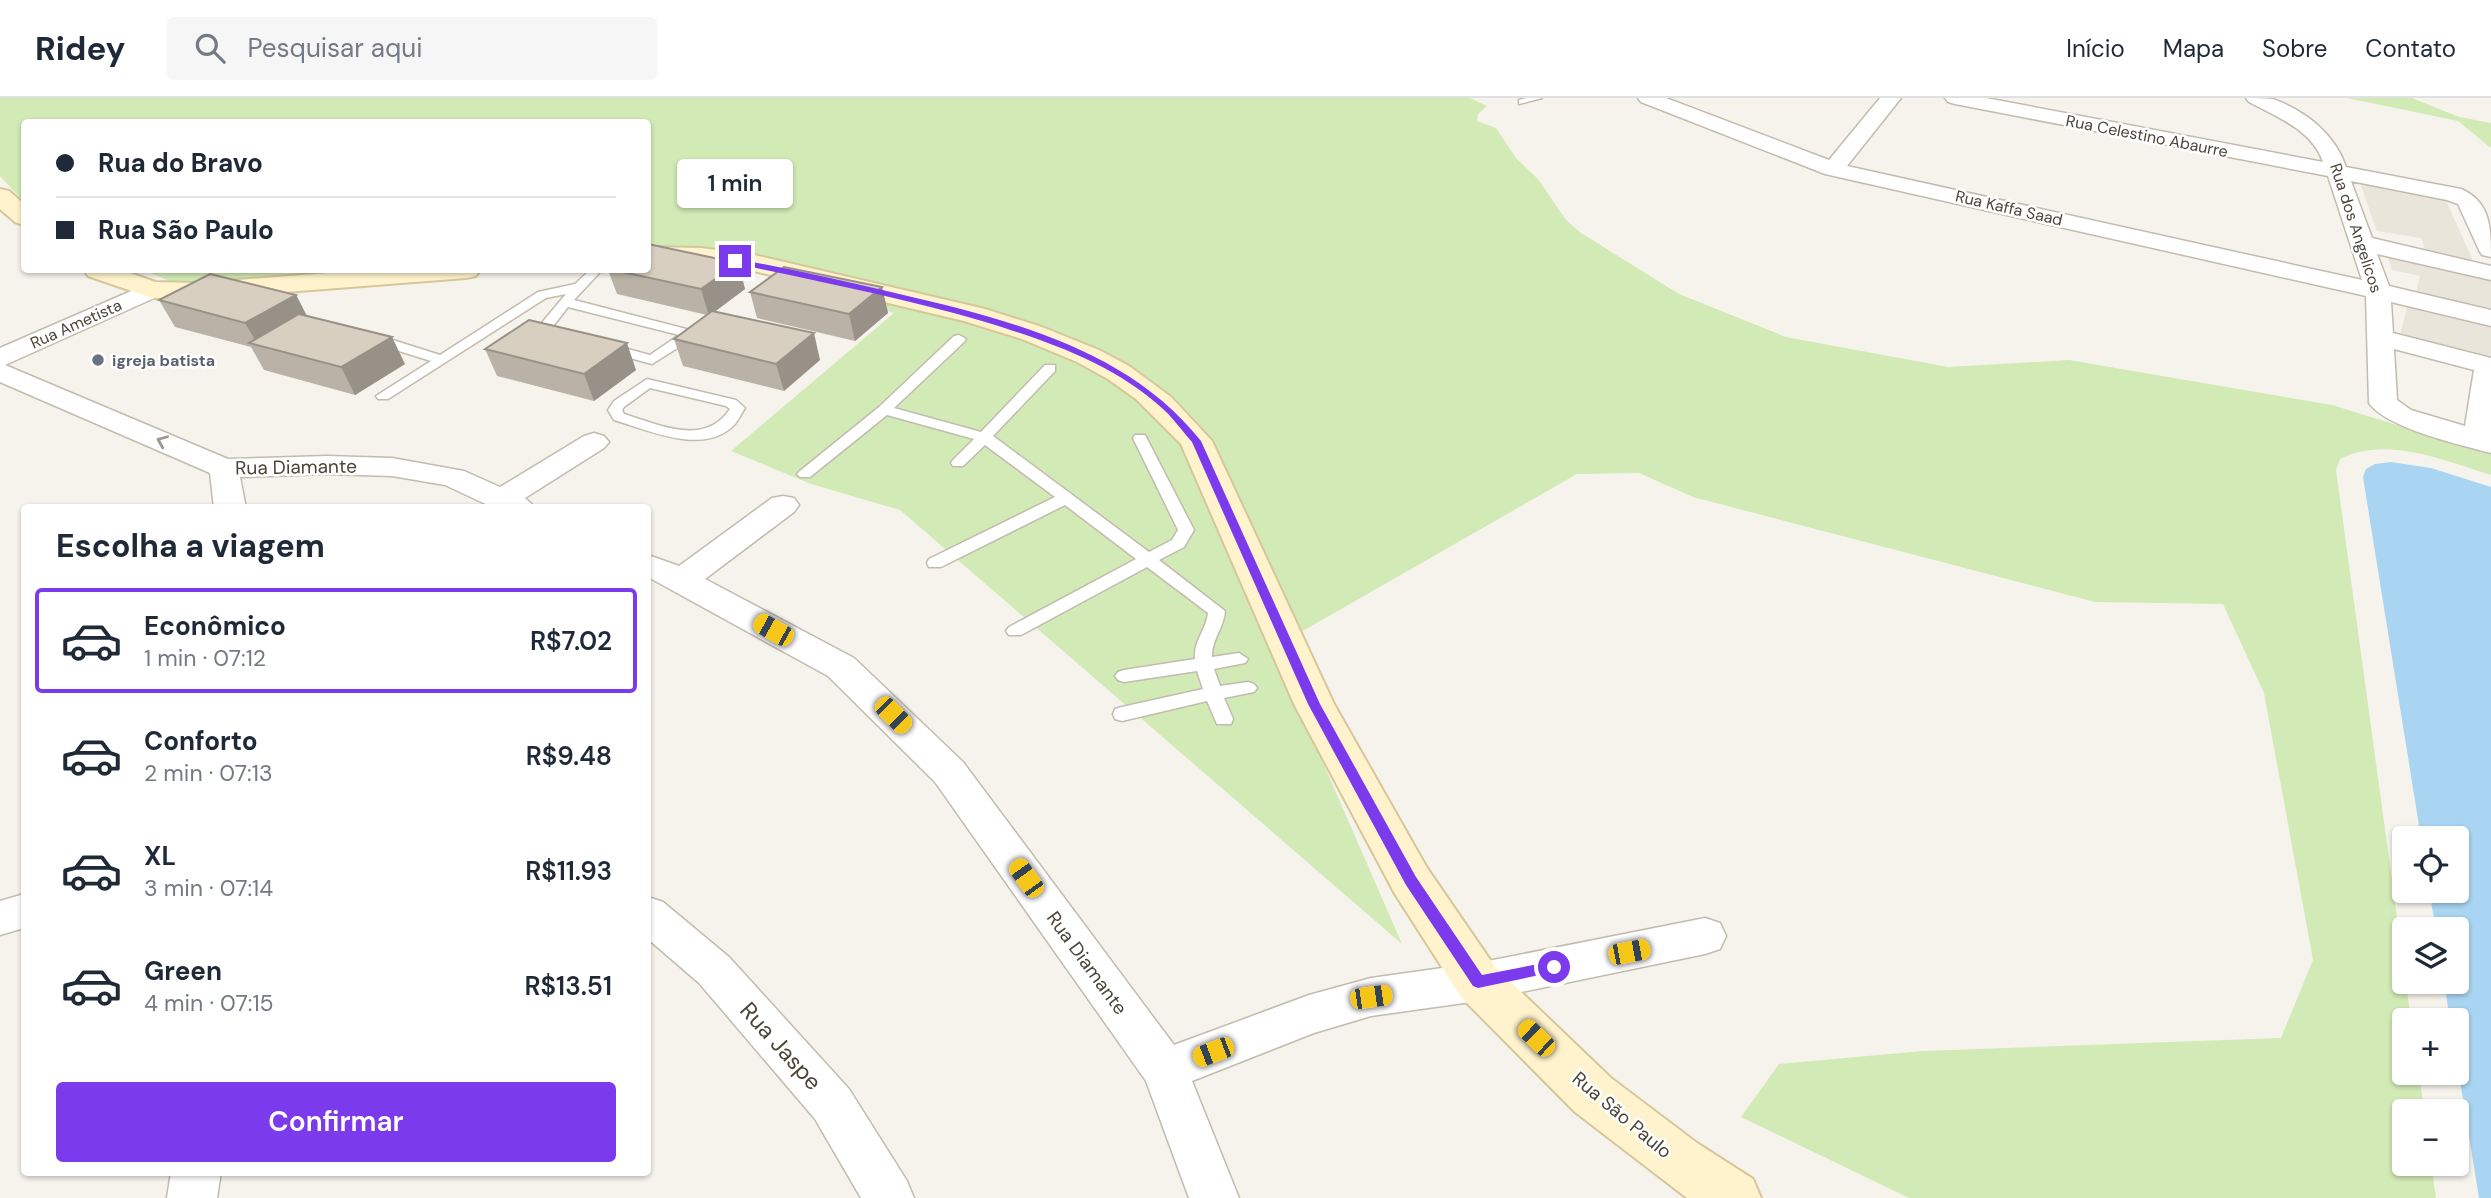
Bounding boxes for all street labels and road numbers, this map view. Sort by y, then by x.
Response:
street label: Rua Celestino Abaurre [2064,110,2230,162]
street label: Rua dos Angelicos [2325,161,2387,295]
street label: Rua Kaffa Saad [1953,185,2065,231]
street label: Rua Ametista [27,294,125,354]
street label: Rua Diamante [235,453,357,481]
street label: Rua Diamante [1041,906,1133,1020]
street label: Rua Jaspe [734,996,828,1096]
street label: Rua São Paulo [1567,1066,1677,1164]

